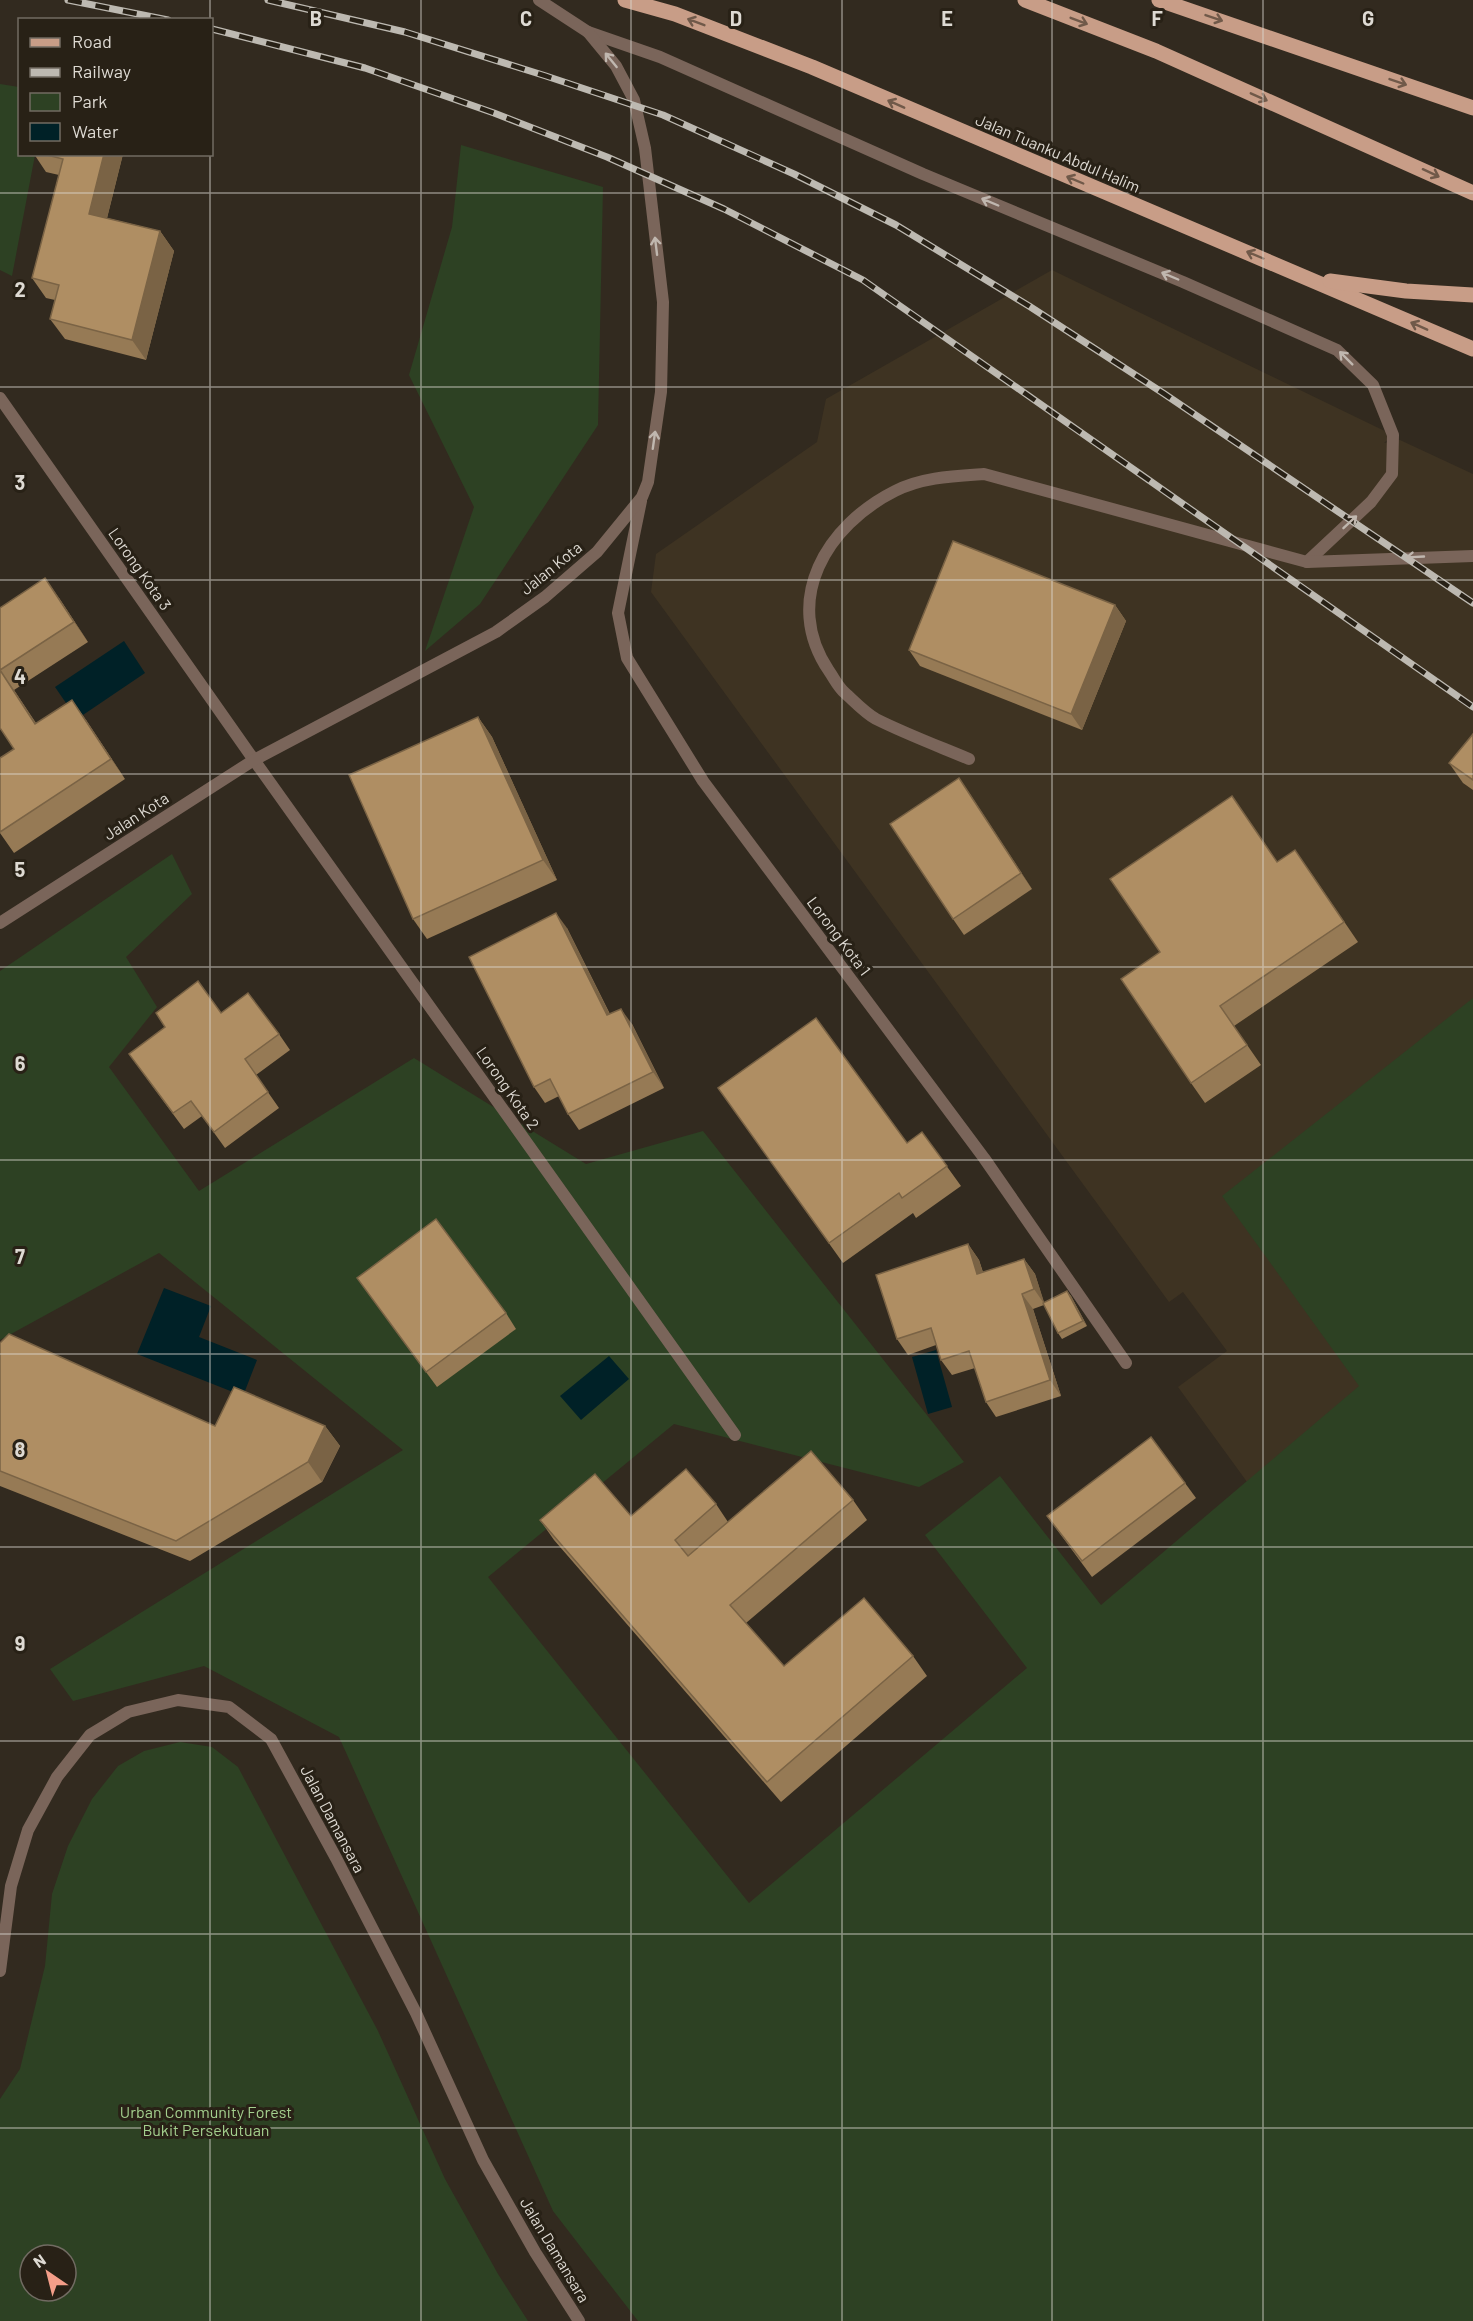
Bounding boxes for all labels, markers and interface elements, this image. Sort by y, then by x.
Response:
text: B [310,6,322,30]
text: C [520,6,532,30]
text: D [730,6,742,30]
text: E [941,6,953,30]
text: F [1151,6,1163,30]
text: G [1362,6,1374,30]
one-way arrow [1204,13,1223,24]
one-way arrow [687,16,706,27]
one-way arrow [1069,16,1088,27]
legend [18,18,213,156]
text: Road [72,30,112,52]
one-way arrow [604,52,617,68]
text: Railway [72,60,131,82]
one-way arrow [1389,78,1407,89]
text: Park [72,90,107,112]
one-way arrow [1250,92,1268,103]
one-way arrow [887,97,905,109]
street label: Jalan Tuanku Abdul Halim [973,109,1143,196]
text: Water [72,120,119,142]
one-way arrow [1422,168,1440,180]
one-way arrow [1067,174,1085,185]
one-way arrow [981,196,999,207]
one-way arrow [650,237,661,257]
one-way arrow [1246,249,1265,260]
one-way arrow [1161,270,1179,281]
text: 2 [14,277,26,301]
one-way arrow [1411,320,1429,331]
one-way arrow [1338,351,1353,366]
one-way arrow [649,431,660,451]
text: 3 [15,470,25,494]
one-way arrow [1342,515,1357,529]
street label: Lorong Kota 3 [105,524,176,614]
street label: Jalan Kota [516,537,585,598]
one-way arrow [1405,552,1425,563]
text: 4 [14,664,26,688]
street label: Jalan Kota [100,788,172,843]
text: 5 [15,857,26,881]
street label: Lorong Kota 1 [804,893,875,979]
street label: Lorong Kota 2 [473,1043,544,1133]
text: 6 [15,1051,26,1075]
text: 7 [15,1244,25,1268]
text: 8 [15,1437,26,1461]
text: 9 [15,1631,25,1655]
street label: Jalan Damansara [297,1762,370,1876]
park label: Urban Community Forest Bukit Persekutuan [120,2102,292,2139]
street label: Jalan Damansara [517,2194,594,2306]
north arrow [18,2243,78,2303]
text: N [29,2249,49,2271]

